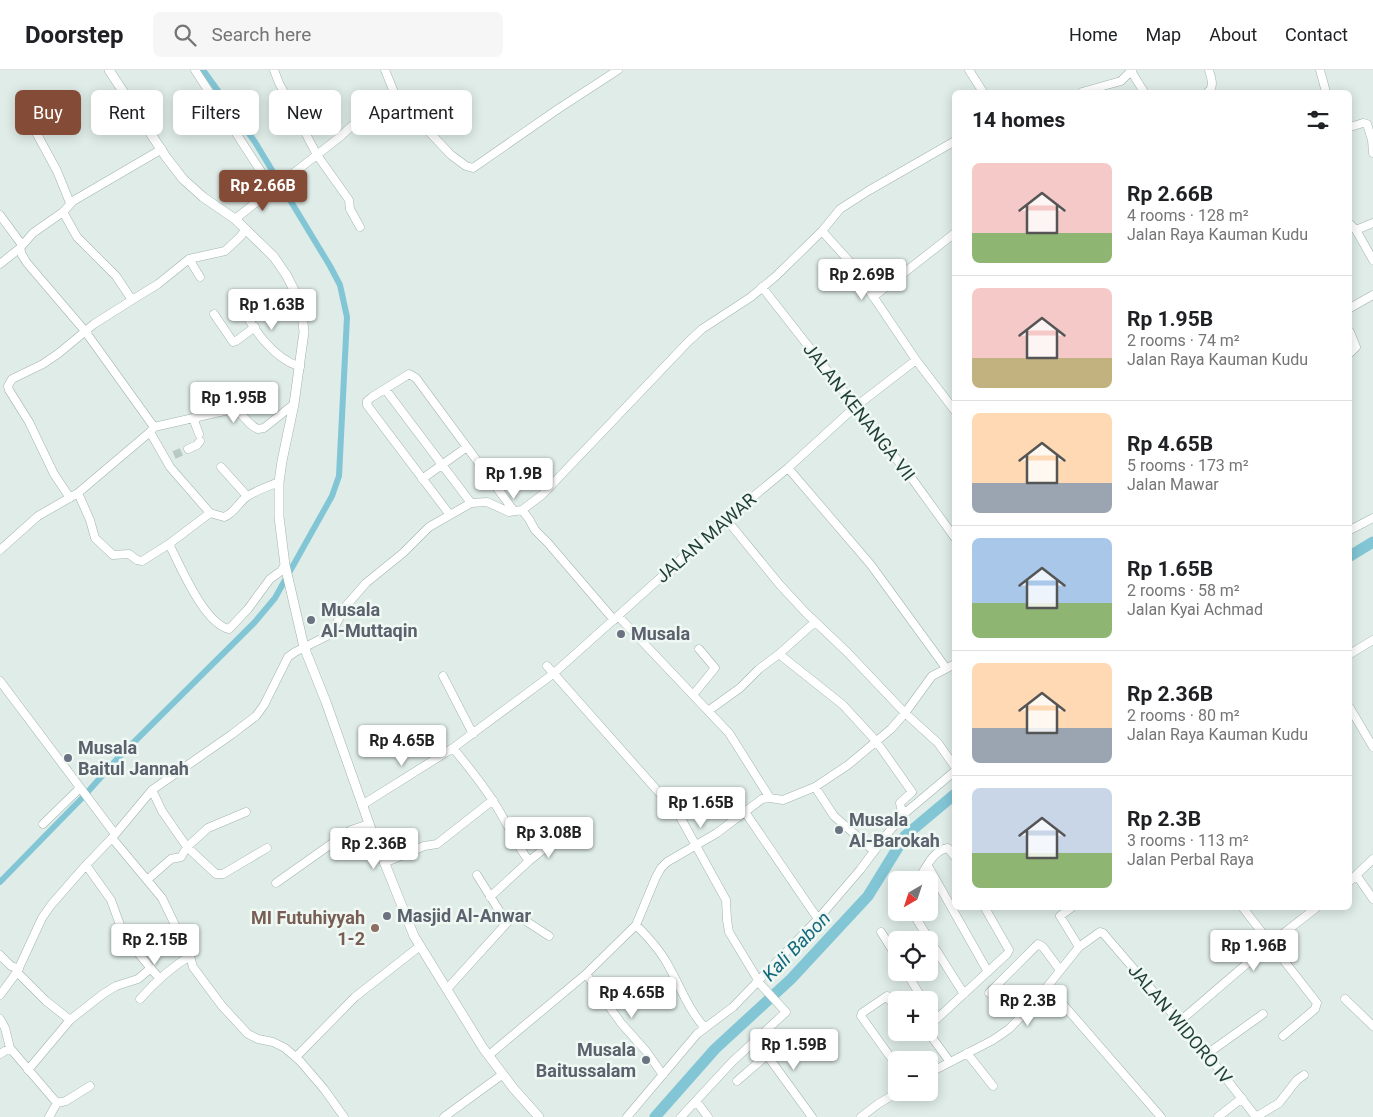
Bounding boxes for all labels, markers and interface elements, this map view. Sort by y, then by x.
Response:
search box [153,12,503,57]
text: Doorstep [25,21,123,49]
icon: search [171,21,199,49]
text: Search here [211,23,311,46]
text: Home [1069,24,1118,45]
text: Map [1146,24,1181,45]
text: About [1209,24,1257,45]
text: Contact [1285,24,1348,45]
chip: Buy [15,90,81,135]
chip: Rent [91,90,163,135]
chip: Filters [173,90,259,135]
chip: New [269,90,341,135]
chip: Apartment [351,90,472,135]
icon: filters [1304,106,1332,134]
text: 14 homes [972,108,1065,132]
pin: Rp 2.66B [211,170,315,212]
text: Rp 2.66B [230,176,296,195]
text: Rp 2.66B [1127,182,1213,206]
icon: home [1012,183,1072,243]
text: 4 rooms · 128 m² [1127,206,1249,225]
text: Jalan Raya Kauman Kudu [1127,225,1308,244]
pin: Rp 2.69B [810,258,914,301]
text: Rp 2.69B [829,265,895,284]
pin: Rp 1.63B [220,288,324,331]
text: Rp 1.63B [239,295,305,314]
text: Rp 1.95B [1127,307,1213,331]
icon: home [1012,308,1072,368]
text: 2 rooms · 74 m² [1127,331,1240,350]
street label: JALAN KENANGA VII [799,339,920,485]
text: Jalan Raya Kauman Kudu [1127,350,1308,369]
pin: Rp 1.95B [182,382,286,424]
text: Rp 1.95B [201,388,267,407]
text: Rp 4.65B [1127,432,1213,456]
icon: home [1012,433,1072,493]
text: 5 rooms · 173 m² [1127,456,1249,475]
pin: Rp 1.9B [468,458,560,500]
text: Rp 1.9B [486,464,542,483]
text: Jalan Mawar [1127,475,1219,494]
street label: JALAN MAWAR [651,488,760,587]
text: Rp 1.65B [1127,557,1213,581]
icon: home [1012,558,1072,618]
text: 2 rooms · 58 m² [1127,581,1240,600]
place label: Musala Al-Muttaqin [321,599,418,641]
text: Jalan Kyai Achmad [1127,600,1263,619]
marker: Musala Al-Muttaqin [305,614,317,626]
place label: Musala [631,623,690,644]
marker: Musala [615,628,627,640]
text: Rp 2.36B [1127,682,1213,706]
icon: home [1012,683,1072,743]
text: 2 rooms · 80 m² [1127,706,1240,725]
pin: Rp 4.65B [350,724,454,767]
text: Jalan Raya Kauman Kudu [1127,725,1308,744]
text: Rp 4.65B [369,731,435,750]
place label: Musala Baitul Jannah [78,737,189,779]
marker: Musala Baitul Jannah [62,752,74,764]
pin: Rp 1.65B [649,786,753,829]
text: Rp 1.65B [668,793,734,812]
text: Rp 2.3B [1127,807,1201,831]
icon: home [1012,808,1072,868]
place label: Musala Al-Barokah [849,809,940,851]
pin: Rp 3.08B [497,816,601,859]
text: Rp 3.08B [516,823,582,842]
marker: Musala Al-Barokah [833,824,845,836]
pin: Rp 2.36B [322,828,426,870]
text: 3 rooms · 113 m² [1127,831,1249,850]
text: Rp 2.36B [341,834,407,853]
text: Jalan Perbal Raya [1127,850,1254,869]
north arrow [888,871,938,921]
map controls [888,871,938,1101]
place label: Masjid Al-Anwar [397,905,531,926]
place label: MI Futuhiyyah 1-2 [251,907,365,949]
water label: Kali Babon [758,907,835,986]
marker: Masjid Al-Anwar [381,910,393,922]
marker: MI Futuhiyyah 1-2 [369,922,381,934]
pin: Rp 2.15B [103,924,207,966]
text: Rp 2.15B [122,930,188,949]
pin: Rp 1.96B [1202,930,1306,972]
button: locate [888,931,938,981]
text: Rp 1.96B [1221,936,1287,955]
street label: JALAN WIDORO IV [1124,960,1237,1088]
pin: Rp 4.65B [580,976,684,1019]
text: Rp 4.65B [599,983,665,1002]
pin: Rp 2.3B [982,984,1074,1027]
button: + [888,991,938,1041]
text: Rp 2.3B [1000,991,1056,1010]
pin: Rp 1.59B [742,1028,846,1071]
text: Rp 1.59B [761,1035,827,1054]
place label: Musala Baitussalam [536,1039,636,1081]
button: − [888,1051,938,1101]
marker: Musala Baitussalam [640,1054,652,1066]

